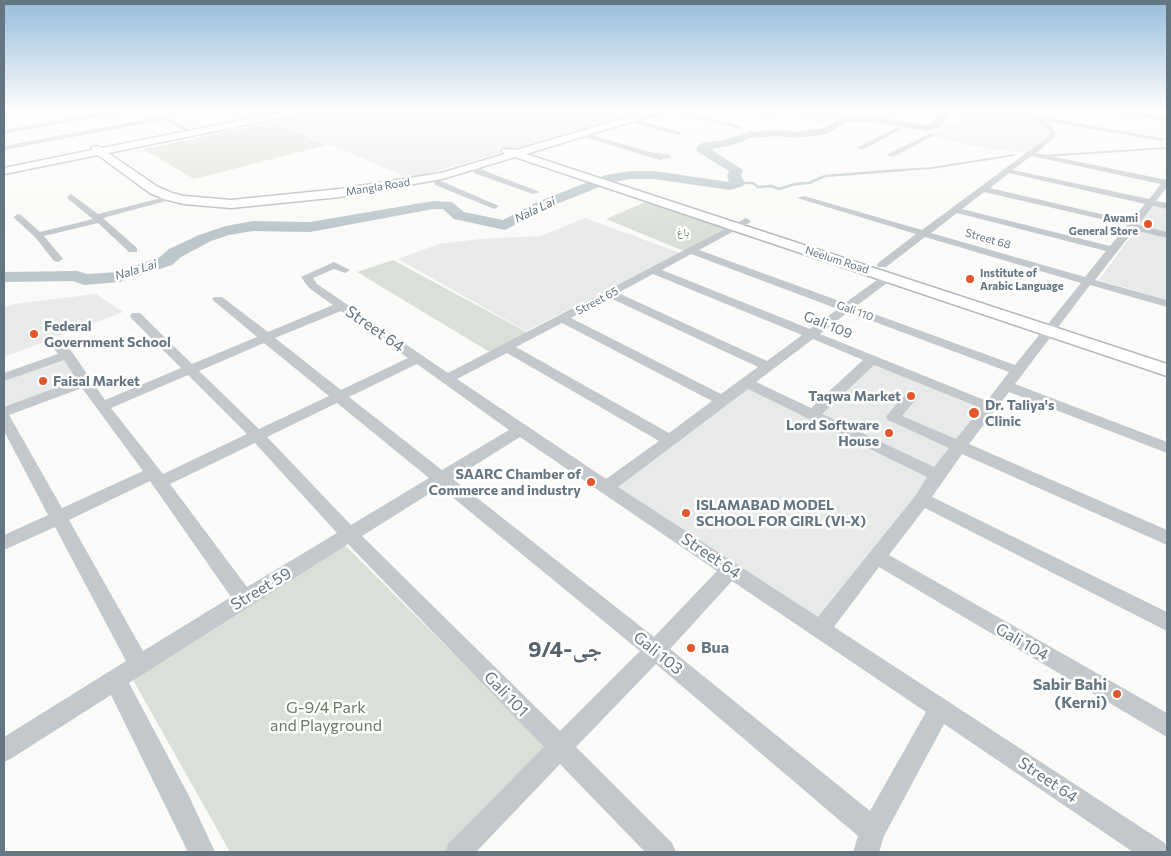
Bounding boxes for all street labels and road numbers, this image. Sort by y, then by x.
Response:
street label: Mangla Road [345,175,411,199]
street label: Street 68 [964,226,1012,252]
street label: Neelum Road [803,243,871,277]
street label: Street 65 [574,284,620,318]
street label: Gali 110 [835,298,875,324]
street label: Street 64 [342,302,408,356]
street label: Gali 109 [801,308,855,342]
street label: Street 64 [678,529,744,583]
street label: Street 59 [227,563,295,615]
street label: Gali 104 [992,619,1052,665]
street label: Gali 103 [630,627,686,679]
street label: Gali 101 [480,667,532,721]
street label: Street 64 [1015,753,1081,807]

